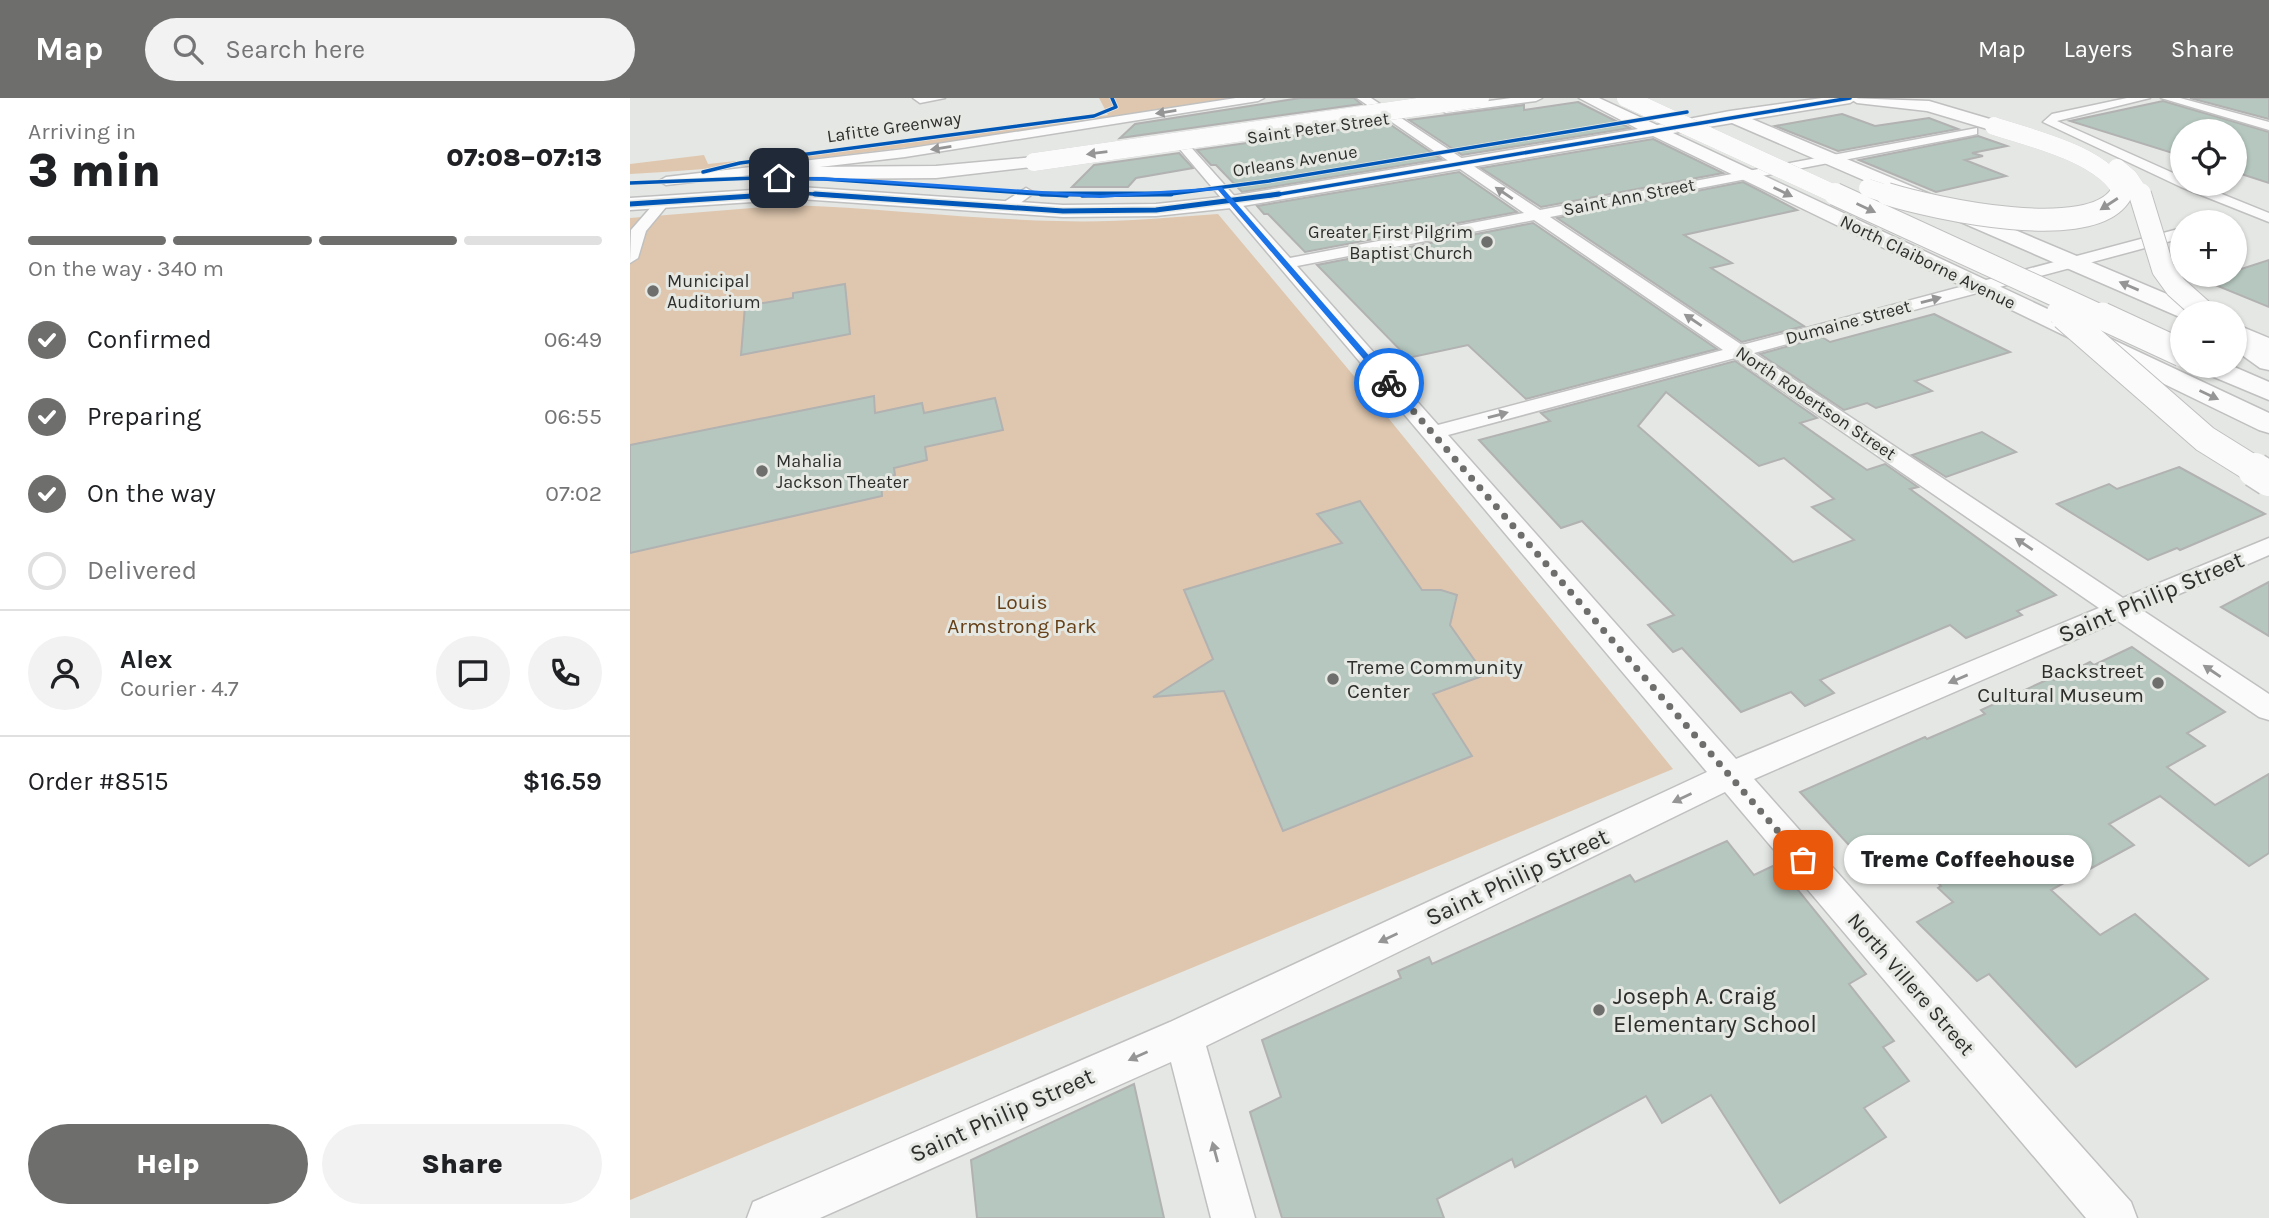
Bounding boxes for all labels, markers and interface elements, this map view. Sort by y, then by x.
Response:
search box [145,18,635,81]
text: Map [35,30,103,68]
icon: search [169,30,207,68]
text: Search here [225,34,365,65]
text: Map [1978,35,2026,63]
text: Layers [2064,35,2133,63]
text: Share [2171,35,2234,63]
street label: Lafitte Greenway [825,107,963,147]
one-way arrow [1155,107,1177,118]
street label: Saint Peter Street [1245,107,1391,149]
text: Arriving in [28,118,136,145]
map controls [2170,119,2247,378]
button: locate [2170,119,2247,196]
street label: Orleans Avenue [1231,140,1359,182]
text: 07:08–07:13 [446,142,602,173]
one-way arrow [930,142,952,153]
text: 3 min [28,144,161,198]
pin [749,148,809,208]
one-way arrow [1086,148,1108,159]
icon: home [760,159,798,197]
street label: Saint Ann Street [1561,173,1697,221]
one-way arrow [1773,186,1793,197]
one-way arrow [1495,187,1514,200]
one-way arrow [2100,197,2119,211]
one-way arrow [1856,202,1876,214]
street label: North Claiborne Avenue [1837,210,2019,314]
button: + [2170,210,2247,287]
place label: Greater First Pilgrim Baptist Church [1308,221,1473,264]
marker: Greater First Pilgrim Baptist Church [1479,234,1495,250]
text: On the way · 340 m [28,255,224,282]
place label: Municipal Auditorium [667,270,760,313]
one-way arrow [2119,280,2139,292]
marker: Municipal Auditorium [645,283,661,299]
one-way arrow [1920,294,1942,305]
street label: Dumaine Street [1783,295,1913,349]
button: − [2170,301,2247,378]
one-way arrow [1683,314,1703,327]
icon: check [28,321,66,359]
text: Confirmed [87,324,212,355]
text: 06:49 [544,326,602,353]
street label: North Robertson Street [1732,341,1900,465]
courier [1354,348,1424,418]
icon: bike [1370,364,1408,402]
one-way arrow [2199,390,2219,401]
icon: check [28,398,66,436]
text: Preparing [87,401,201,432]
text: 06:55 [544,403,602,430]
one-way arrow [1487,409,1509,420]
place label: Mahalia Jackson Theater [776,450,909,493]
marker: Mahalia Jackson Theater [754,463,770,479]
icon: check [28,475,66,513]
text: On the way [87,478,216,509]
text: 07:02 [545,480,602,507]
one-way arrow [2014,537,2034,550]
street label: Saint Philip Street [2054,545,2248,649]
text: Delivered [87,555,197,586]
park label: Louis Armstrong Park [947,590,1097,638]
button: person [28,636,102,710]
button: chat [436,636,510,710]
button: phone [528,636,602,710]
text: Alex [120,644,172,675]
place label: Treme Community Center [1347,655,1523,703]
place label: Backstreet Cultural Museum [1977,659,2144,707]
one-way arrow [2203,665,2222,678]
marker: Treme Community Center [1325,671,1341,687]
one-way arrow [1948,674,1969,685]
text: Courier · 4.7 [120,675,239,702]
marker: Backstreet Cultural Museum [2150,675,2166,691]
text: Order #8515 [28,766,169,797]
text: $16.59 [522,766,602,797]
one-way arrow [1672,792,1692,804]
street label: Saint Philip Street [1421,822,1613,932]
pin [1773,830,1833,890]
callout: Treme Coffeehouse [1845,836,2094,884]
icon: bag [1784,841,1822,879]
text: Treme Coffeehouse [1861,846,2075,873]
street label: North Villere Street [1843,908,1979,1060]
one-way arrow [1378,932,1398,944]
place label: Joseph A. Craig Elementary School [1613,982,1817,1038]
marker: Joseph A. Craig Elementary School [1591,1002,1607,1018]
one-way arrow [1128,1050,1148,1062]
street label: Saint Philip Street [906,1062,1098,1168]
button: Help [28,1124,308,1204]
button: Share [322,1124,602,1204]
one-way arrow [1209,1141,1220,1163]

